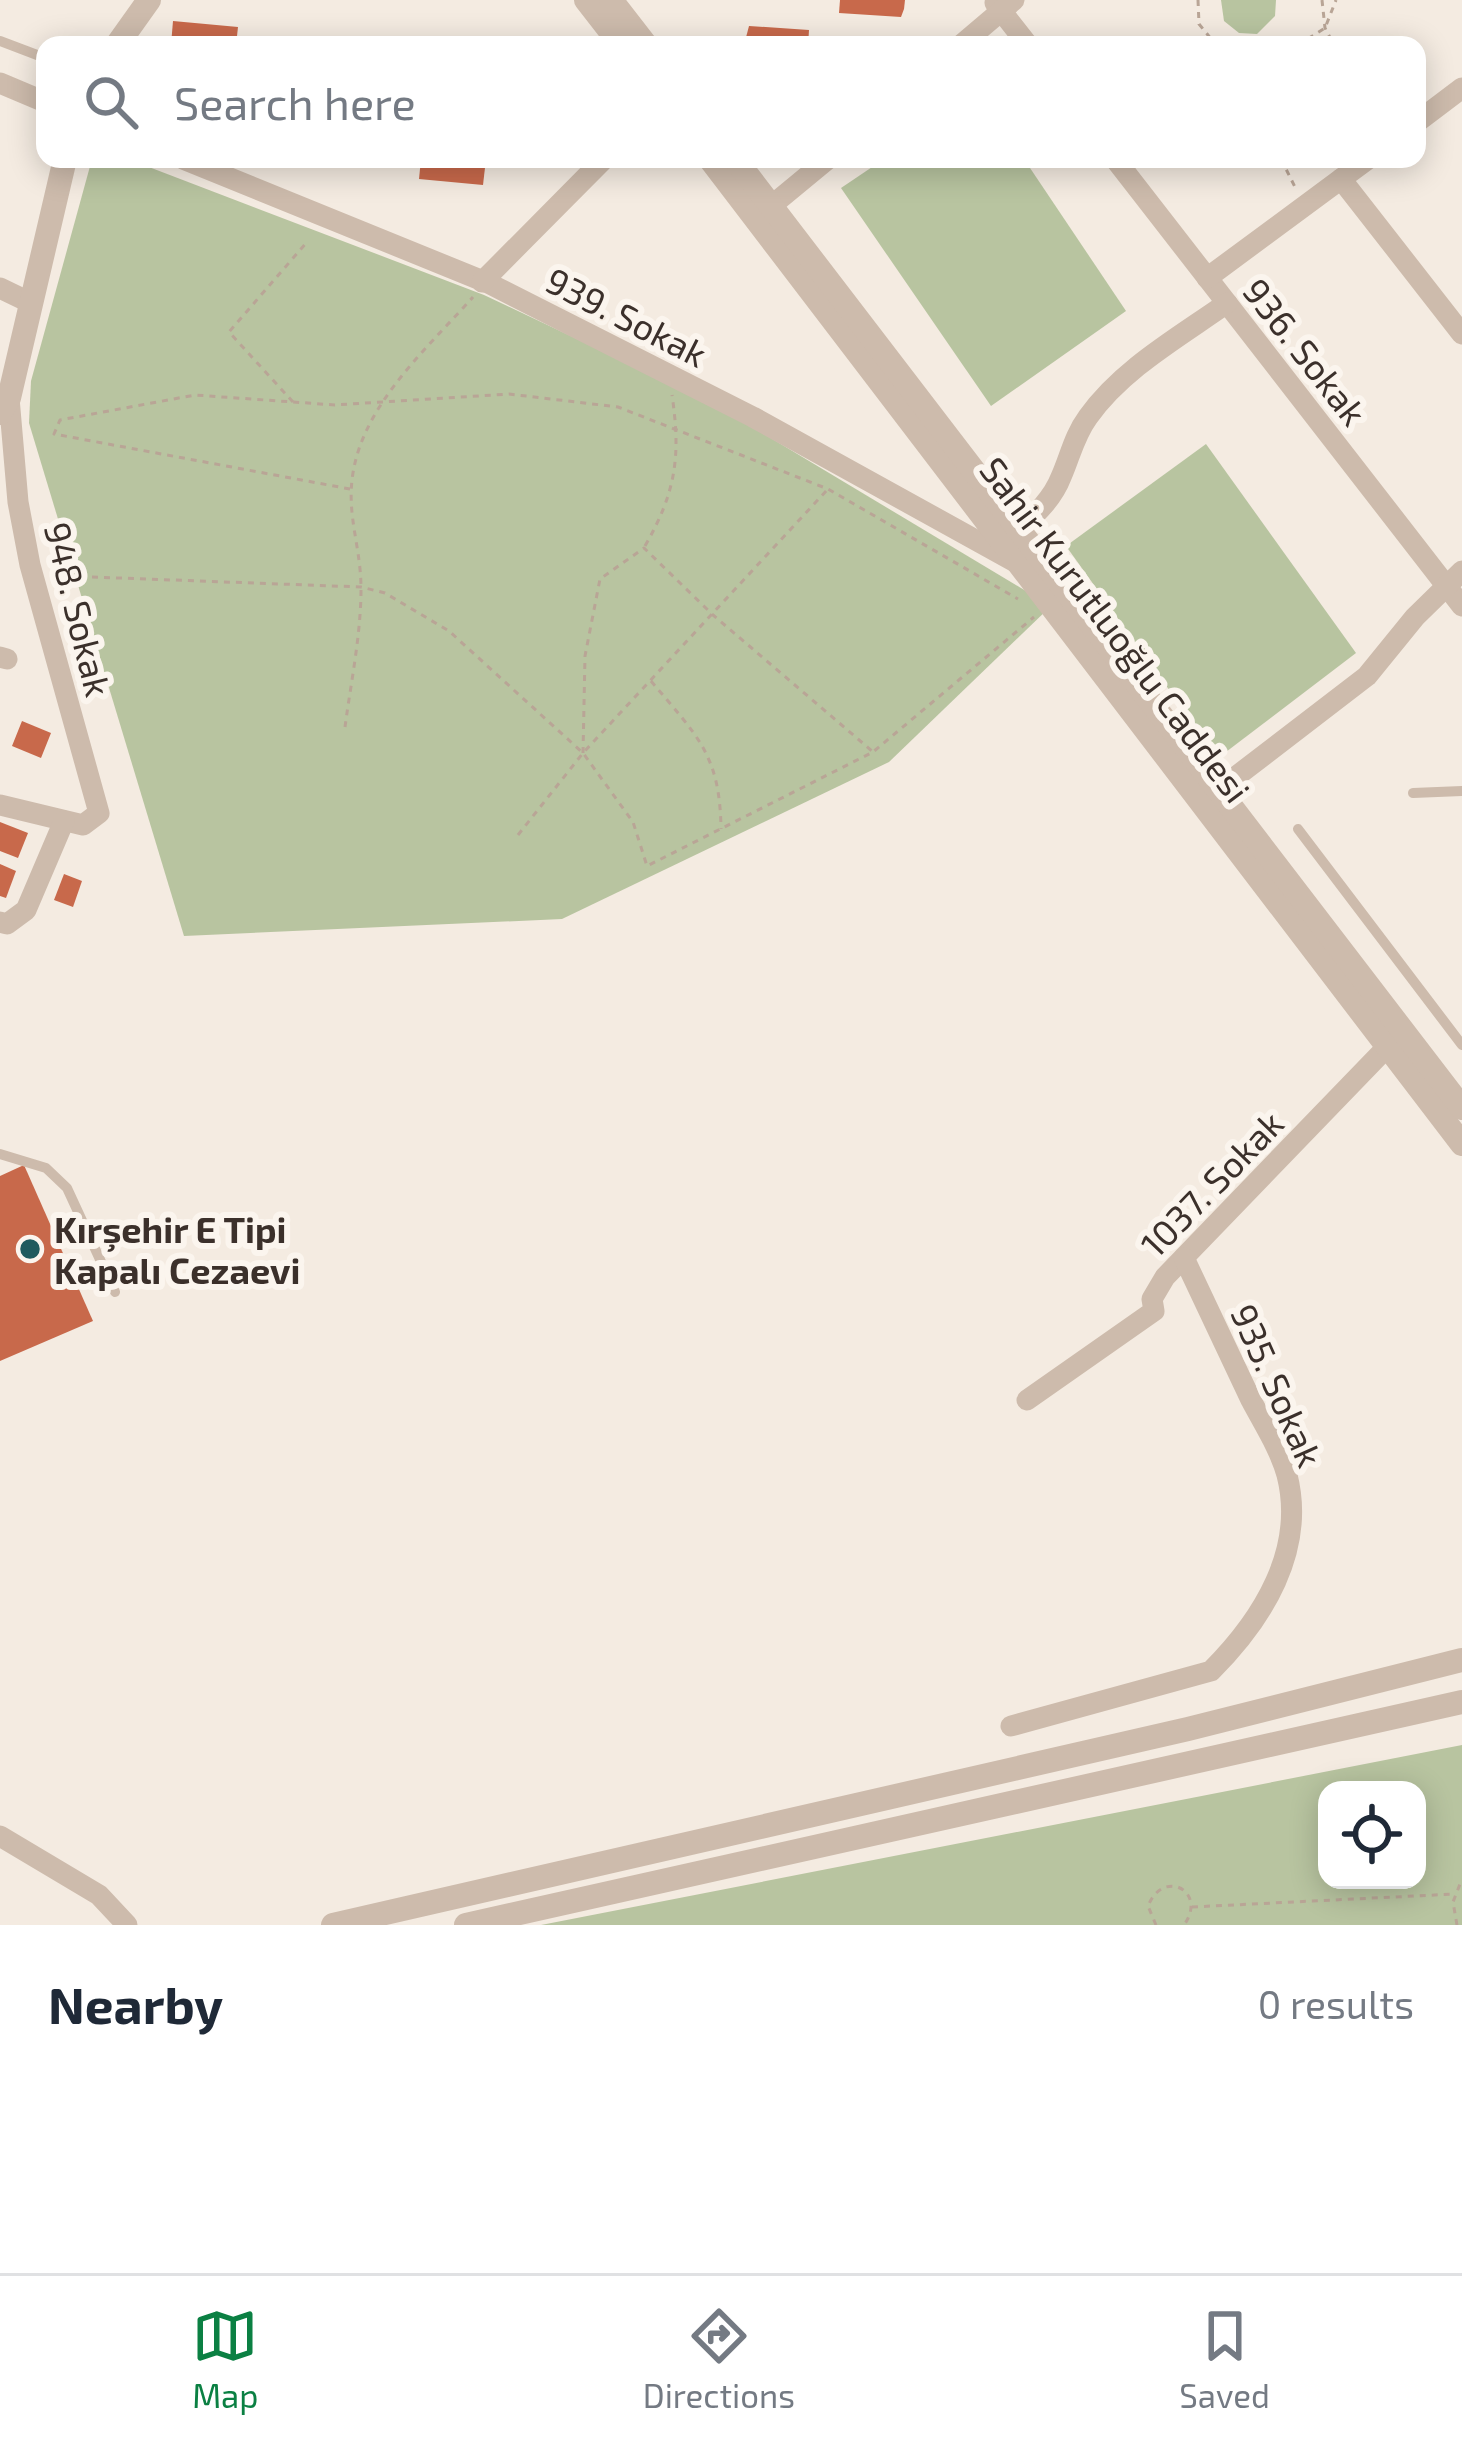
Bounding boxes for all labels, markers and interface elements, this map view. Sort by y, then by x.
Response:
search box [36,36,1426,168]
icon: search [78,69,144,135]
text: Search here [174,75,416,129]
street label: 939. Sokak [539,257,715,375]
street label: 936. Sokak [1235,269,1377,433]
street label: Sahir Kurutluoğlu Caddesi [972,448,1260,810]
street label: 948. Sokak [37,517,121,701]
street label: 1037. Sokak [1131,1101,1291,1265]
place label: Kırşehir E Tipi Kapalı Cezaevi [54,1207,300,1291]
marker: Kırşehir E Tipi Kapalı Cezaevi [17,1236,43,1262]
street label: 935. Sokak [1223,1297,1333,1473]
map controls [1318,1781,1426,1889]
button: locate [1318,1781,1426,1889]
text: Nearby [48,1973,223,2034]
text: 0 results [1258,1980,1414,2027]
tab: Map [192,2303,258,2415]
tab: Directions [643,2303,795,2415]
tab: Saved [1179,2303,1270,2415]

